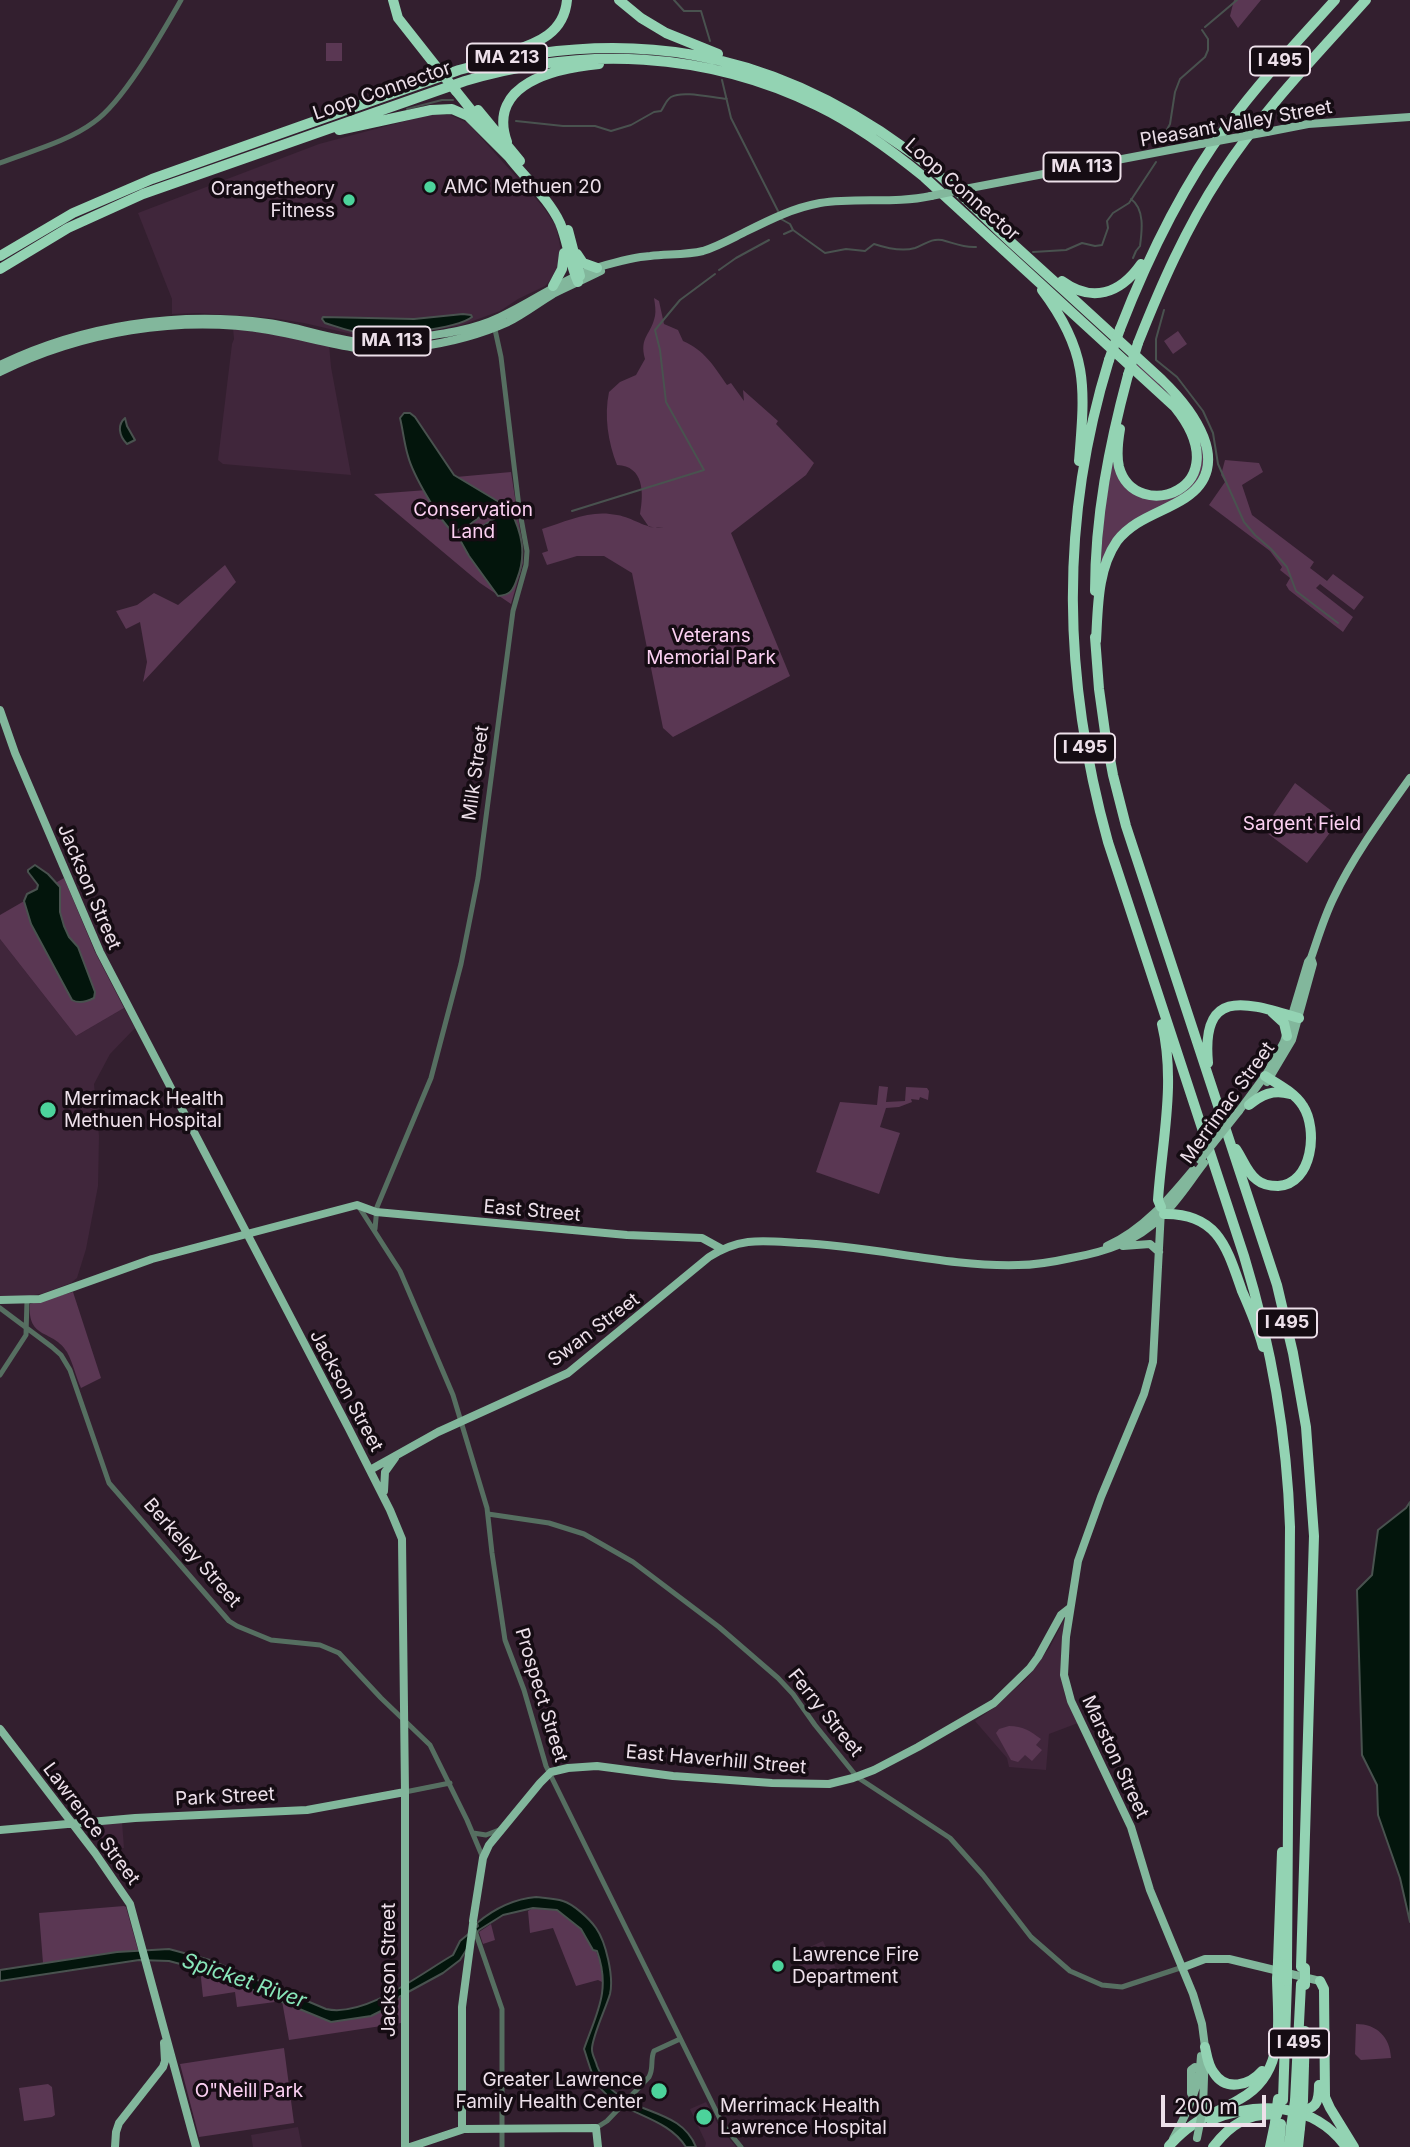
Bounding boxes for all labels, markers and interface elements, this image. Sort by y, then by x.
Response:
road number: MA 213 [467,44,547,72]
road number: I 495 [1250,46,1310,76]
street label: Loop Connector [310,57,454,125]
street label: Pleasant Valley Street [1138,96,1334,152]
street label: Loop Connector [900,134,1024,246]
road number: MA 113 [1044,152,1120,182]
place label: AMC Methuen 20 [444,176,602,198]
place label: Orangetheory Fitness [211,178,335,222]
marker: AMC Methuen 20 [422,179,438,195]
marker: Orangetheory Fitness [341,192,357,208]
road number: MA 113 [354,326,430,356]
park label: Conservation Land [413,499,533,543]
park label: Veterans Memorial Park [646,625,776,669]
street label: Milk Street [458,724,494,822]
road number: I 495 [1055,734,1115,762]
park label: Sargent Field [1243,813,1361,835]
street label: Jackson Street [52,821,126,953]
street label: Merrimac Street [1176,1038,1280,1168]
place label: Merrimack Health Methuen Hospital [64,1088,224,1132]
marker: Merrimack Health Methuen Hospital [38,1100,58,1120]
street label: East Street [483,1195,581,1227]
street label: Swan Street [544,1288,644,1372]
road number: I 495 [1257,1308,1317,1338]
street label: Jackson Street [304,1326,388,1456]
street label: Berkeley Street [138,1494,246,1612]
street label: Prospect Street [510,1625,572,1765]
street label: Ferry Street [783,1665,867,1761]
street label: Marston Street [1077,1692,1153,1822]
street label: East Haverhill Street [625,1741,807,1779]
street label: Lawrence Street [38,1758,144,1890]
street label: Park Street [175,1783,275,1811]
street label: Jackson Street [378,1903,400,2037]
place label: Lawrence Fire Department [792,1944,919,1988]
water label: Spicket River [179,1948,309,2014]
marker: Lawrence Fire Department [770,1958,786,1974]
road number: I 495 [1269,2028,1329,2057]
place label: Greater Lawrence Family Health Center [455,2069,643,2113]
park label: O"Neill Park [195,2080,303,2102]
scale bar [1165,2080,1270,2124]
marker: Greater Lawrence Family Health Center [649,2081,669,2101]
text: 200 m [1174,2094,1238,2119]
place label: Merrimack Health Lawrence Hospital [720,2095,887,2139]
marker: Merrimack Health Lawrence Hospital [694,2107,714,2127]

